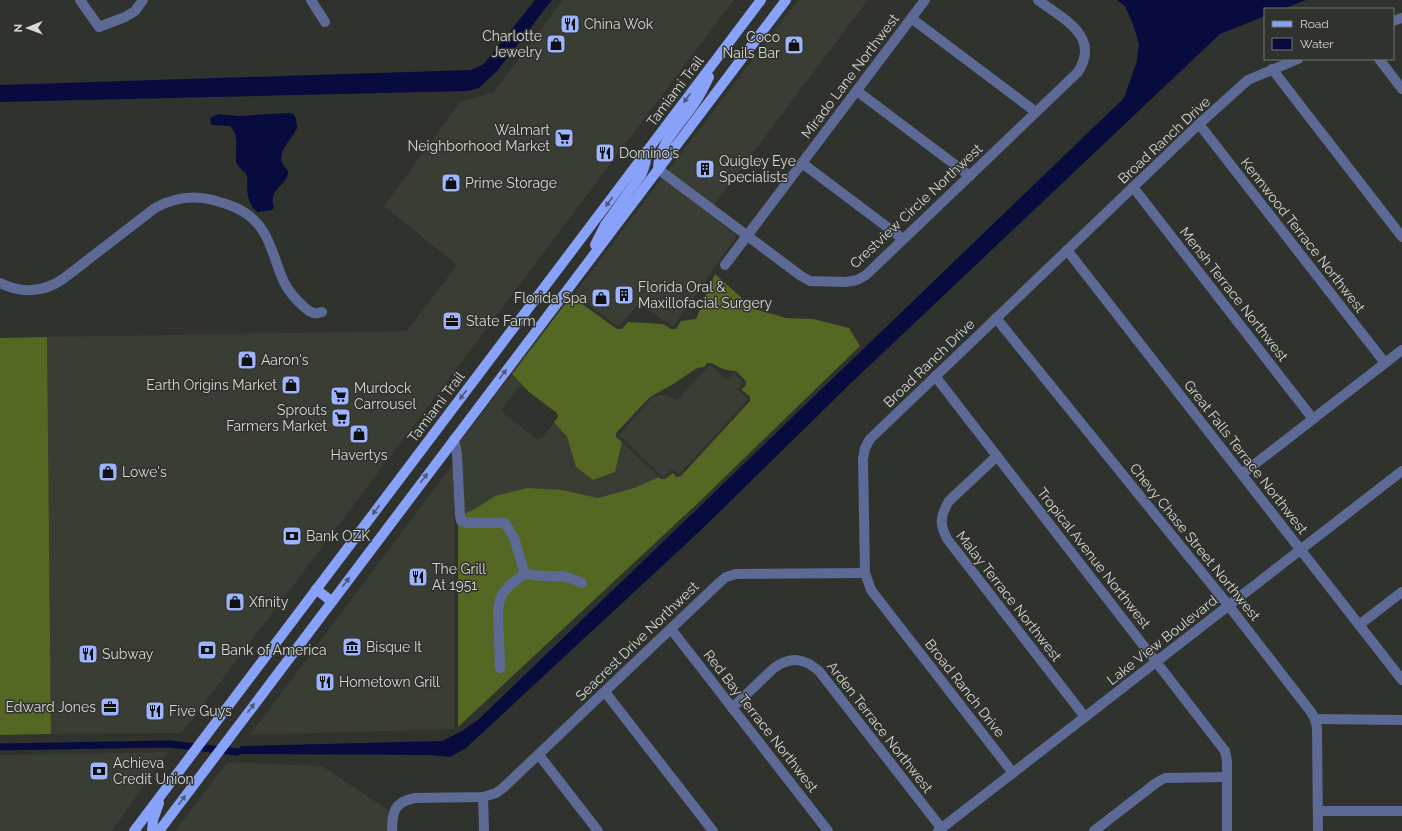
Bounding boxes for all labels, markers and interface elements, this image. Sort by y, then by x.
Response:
north arrow [8,8,48,48]
legend [1264,8,1394,60]
street label: Mirado Lane Northwest [798,10,902,141]
restaurant icon: China Wok [559,13,581,35]
place label: China Wok [584,16,654,32]
text: Road [1300,17,1329,31]
text: N [12,24,25,32]
place label: Charlotte Jewelry [482,28,542,60]
place label: Coco Nails Bar [723,29,780,61]
shop icon: Charlotte Jewelry [545,33,567,55]
shop icon: Coco Nails Bar [783,34,805,56]
text: Water [1300,37,1334,51]
street label: Tamiami Trail [643,52,707,129]
one-way arrow [683,93,691,104]
street label: Broad Ranch Drive [1115,93,1213,187]
place label: Walmart Neighborhood Market [408,122,550,154]
supermarket icon: Walmart Neighborhood Market [553,127,575,149]
street label: Crestview Circle Northwest [847,140,986,272]
restaurant icon: Domino's [594,142,616,164]
place label: Domino's [619,145,679,161]
place label: Quigley Eye Specialists [719,153,796,185]
street label: Kennwood Terrace Northwest [1238,154,1369,316]
building icon: Quigley Eye Specialists [694,158,716,180]
shop icon: Prime Storage [440,172,462,194]
place label: Prime Storage [465,175,557,191]
one-way arrow [604,196,613,207]
street label: Mensh Terrace Northwest [1177,224,1292,365]
place label: Florida Oral & Maxillofacial Surgery [638,279,773,311]
building icon: Florida Oral & Maxillofacial Surgery [613,284,635,306]
shop icon: Florida Spa [590,287,612,309]
place label: Florida Spa [514,290,587,306]
office icon: State Farm [441,310,463,332]
place label: State Farm [466,313,536,329]
street label: Broad Ranch Drive [880,316,978,410]
shop icon: Aaron's [236,349,258,371]
place label: Aaron's [261,352,309,368]
street label: Tamiami Trail [404,368,468,445]
one-way arrow [499,369,507,380]
shop icon: Earth Origins Market [280,374,302,396]
place label: Earth Origins Market [146,377,277,393]
street label: Great Falls Terrace Northwest [1181,377,1311,537]
place label: Murdock Carrousel [354,380,416,412]
supermarket icon: Murdock Carrousel [329,385,351,407]
one-way arrow [458,389,467,400]
place label: Sprouts Farmers Market [226,402,327,434]
supermarket icon: Sprouts Farmers Market [330,407,352,429]
shop icon: Havertys [348,423,370,445]
place label: Havertys [331,447,388,463]
street label: Chevy Chase Street Northwest [1127,460,1264,624]
shop icon: Lowe's [97,461,119,483]
place label: Lowe's [122,464,167,480]
one-way arrow [420,473,428,483]
street label: Tropical Avenue Northwest [1034,485,1154,632]
one-way arrow [372,504,380,515]
bank icon: Bank OZK [281,525,303,547]
place label: Bank OZK [306,528,370,544]
street label: Malay Terrace Northwest [953,528,1065,665]
place label: The Grill At 1951 [432,561,486,593]
restaurant icon: The Grill At 1951 [407,566,429,588]
one-way arrow [342,576,350,587]
street label: Seacrest Drive Northwest [572,578,702,704]
shop icon: Xfinity [224,591,246,613]
street label: Lake View Boulevard [1104,592,1220,688]
place label: Xfinity [249,594,289,610]
museum icon: Bisque It [341,636,363,658]
street label: Broad Ranch Drive [922,636,1008,740]
bank icon: Bank of America [196,639,218,661]
place label: Bisque It [366,639,422,655]
place label: Bank of America [221,642,327,658]
restaurant icon: Subway [77,643,99,665]
place label: Subway [102,646,154,662]
street label: Red Bay Terrace Northwest [701,647,822,795]
street label: Arden Terrace Northwest [824,658,936,796]
restaurant icon: Hometown Grill [314,671,336,693]
place label: Hometown Grill [339,674,440,690]
office icon: Edward Jones [99,696,121,718]
place label: Edward Jones [5,699,96,715]
restaurant icon: Five Guys [144,700,166,722]
one-way arrow [247,702,255,713]
place label: Five Guys [169,703,232,719]
place label: Achieva Credit Union [113,755,194,787]
bank icon: Achieva Credit Union [88,760,110,782]
one-way arrow [178,794,186,805]

